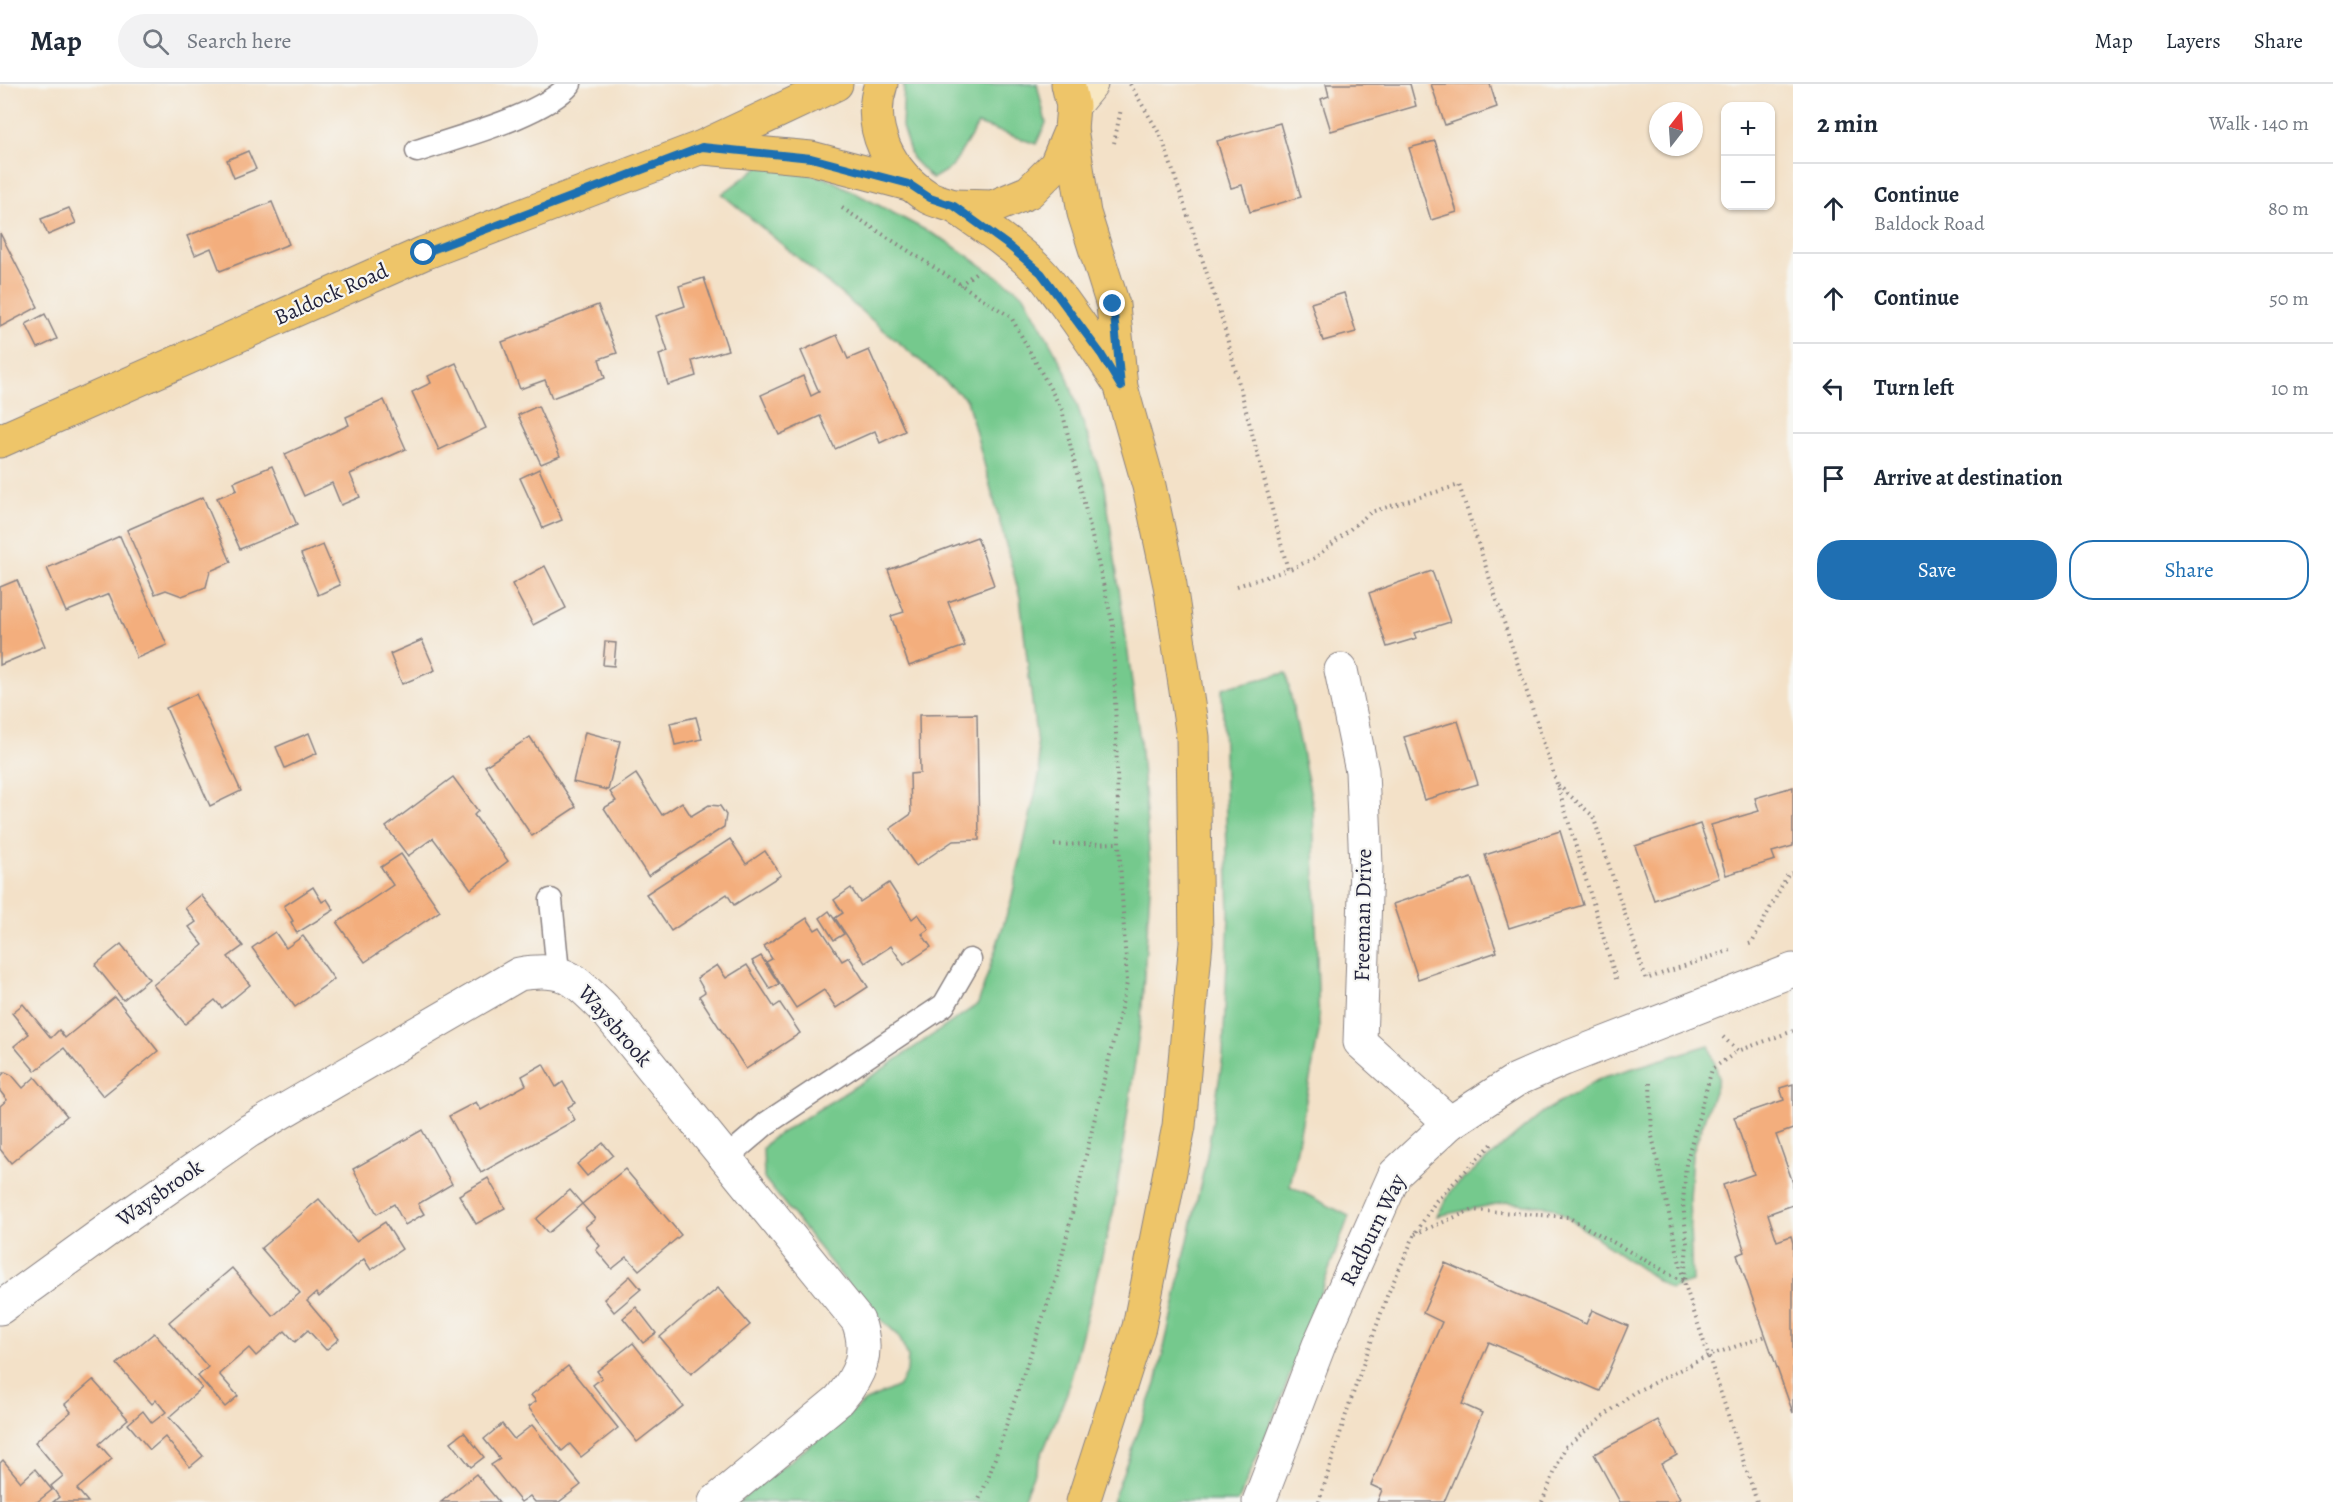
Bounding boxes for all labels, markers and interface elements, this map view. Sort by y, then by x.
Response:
search box [118,14,538,68]
text: Map [30,22,82,60]
icon: search [139,25,172,58]
text: Search here [187,26,291,56]
text: Map [2094,27,2133,55]
text: Layers [2166,27,2221,55]
text: Share [2254,27,2303,55]
north arrow [1649,102,1703,156]
map controls [1721,102,1775,210]
button: + [1721,102,1775,156]
text: 2 min [1817,106,1878,141]
text: Walk · 140 m [2209,110,2309,137]
button: − [1721,156,1775,210]
text: Continue [1874,180,1959,210]
icon: ahead [1817,192,1850,225]
text: 80 m [2268,195,2309,222]
text: Baldock Road [1874,210,1985,237]
route start [410,239,436,265]
street label: Baldock Road [269,255,393,333]
icon: ahead [1817,282,1850,315]
text: Continue [1874,283,1959,313]
text: 50 m [2269,285,2309,312]
route end [1099,290,1125,316]
icon: left [1817,372,1850,405]
text: Turn left [1874,373,1954,403]
text: 10 m [2271,375,2309,402]
icon: arrive [1817,462,1850,495]
text: Arrive at destination [1874,463,2063,493]
button: Save [1817,540,2057,600]
button: Share [2069,540,2309,600]
street label: Freeman Drive [1347,848,1379,982]
street label: Waysbrook [570,978,659,1073]
street label: Waysbrook [110,1152,209,1234]
street label: Radburn Way [1333,1169,1413,1291]

